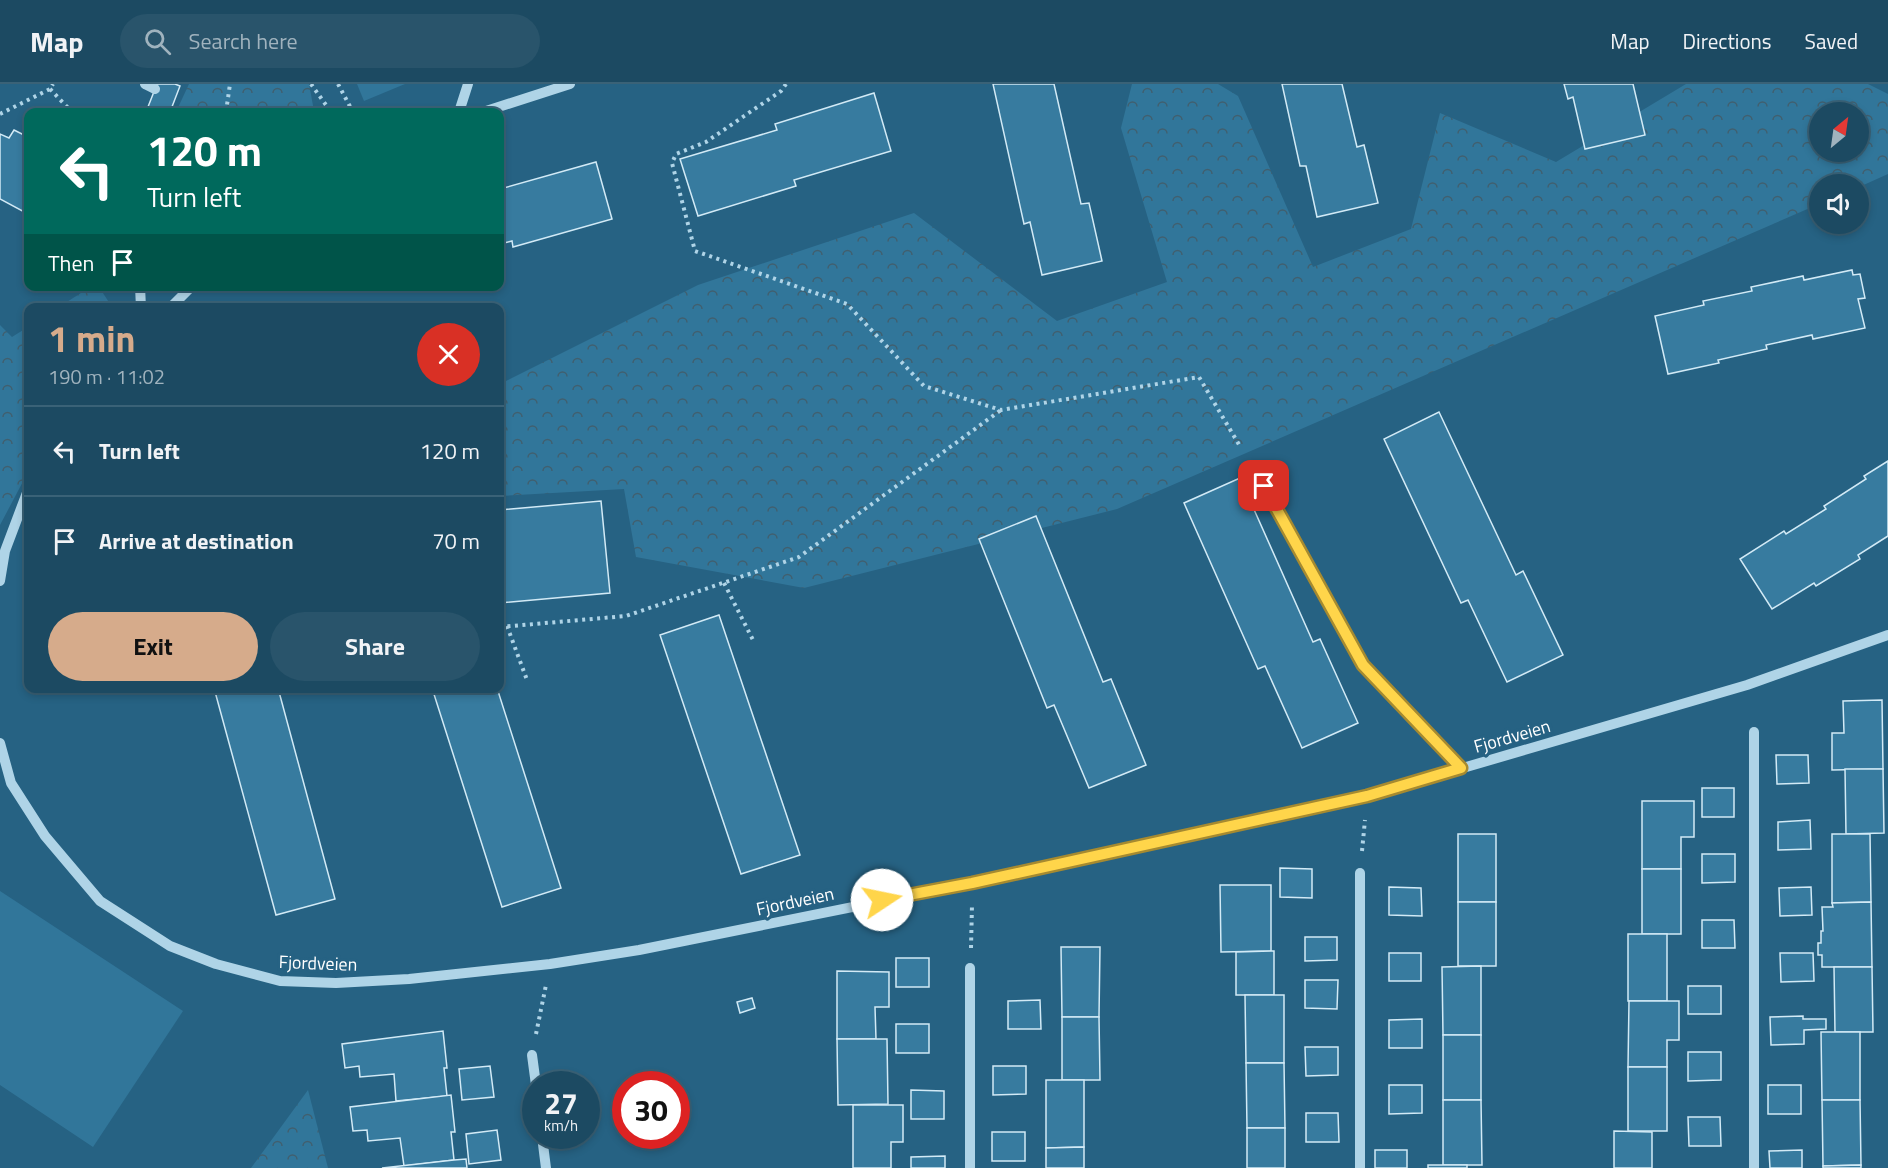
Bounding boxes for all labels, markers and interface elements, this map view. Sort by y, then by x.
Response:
search box [120,14,540,68]
text: Map [30,20,84,63]
text: Search here [189,24,298,58]
icon: search [141,25,174,58]
text: Map [1610,25,1650,57]
text: Directions [1683,25,1772,57]
text: Saved [1805,25,1858,57]
north arrow [1809,102,1869,162]
map controls [1809,102,1869,234]
text: 120 m [147,118,262,182]
icon: left [48,132,126,210]
button: sound [1809,174,1869,234]
text: Turn left [147,176,241,217]
text: Then [48,246,94,280]
icon: arrive [106,246,139,279]
text: 1 min [48,311,135,366]
button: close [417,323,480,386]
text: 190 m · 11:02 [48,361,165,392]
text: Turn left [99,434,180,468]
text: 120 m [420,434,480,468]
icon: left [48,435,81,468]
pin [1238,460,1289,511]
icon: arrive [1247,469,1280,502]
text: Arrive at destination [99,524,294,558]
text: 70 m [432,524,480,558]
icon: arrive [48,525,81,558]
button: Exit [48,612,258,681]
button: Share [270,612,480,681]
street label: Fjordveien [1470,712,1554,760]
position arrow [850,868,914,932]
street label: Fjordveien [754,880,836,922]
street label: Fjordveien [278,948,358,978]
speed limit sign: 30 [612,1071,690,1149]
text: 27 [544,1080,578,1126]
text: km/h [544,1114,578,1137]

